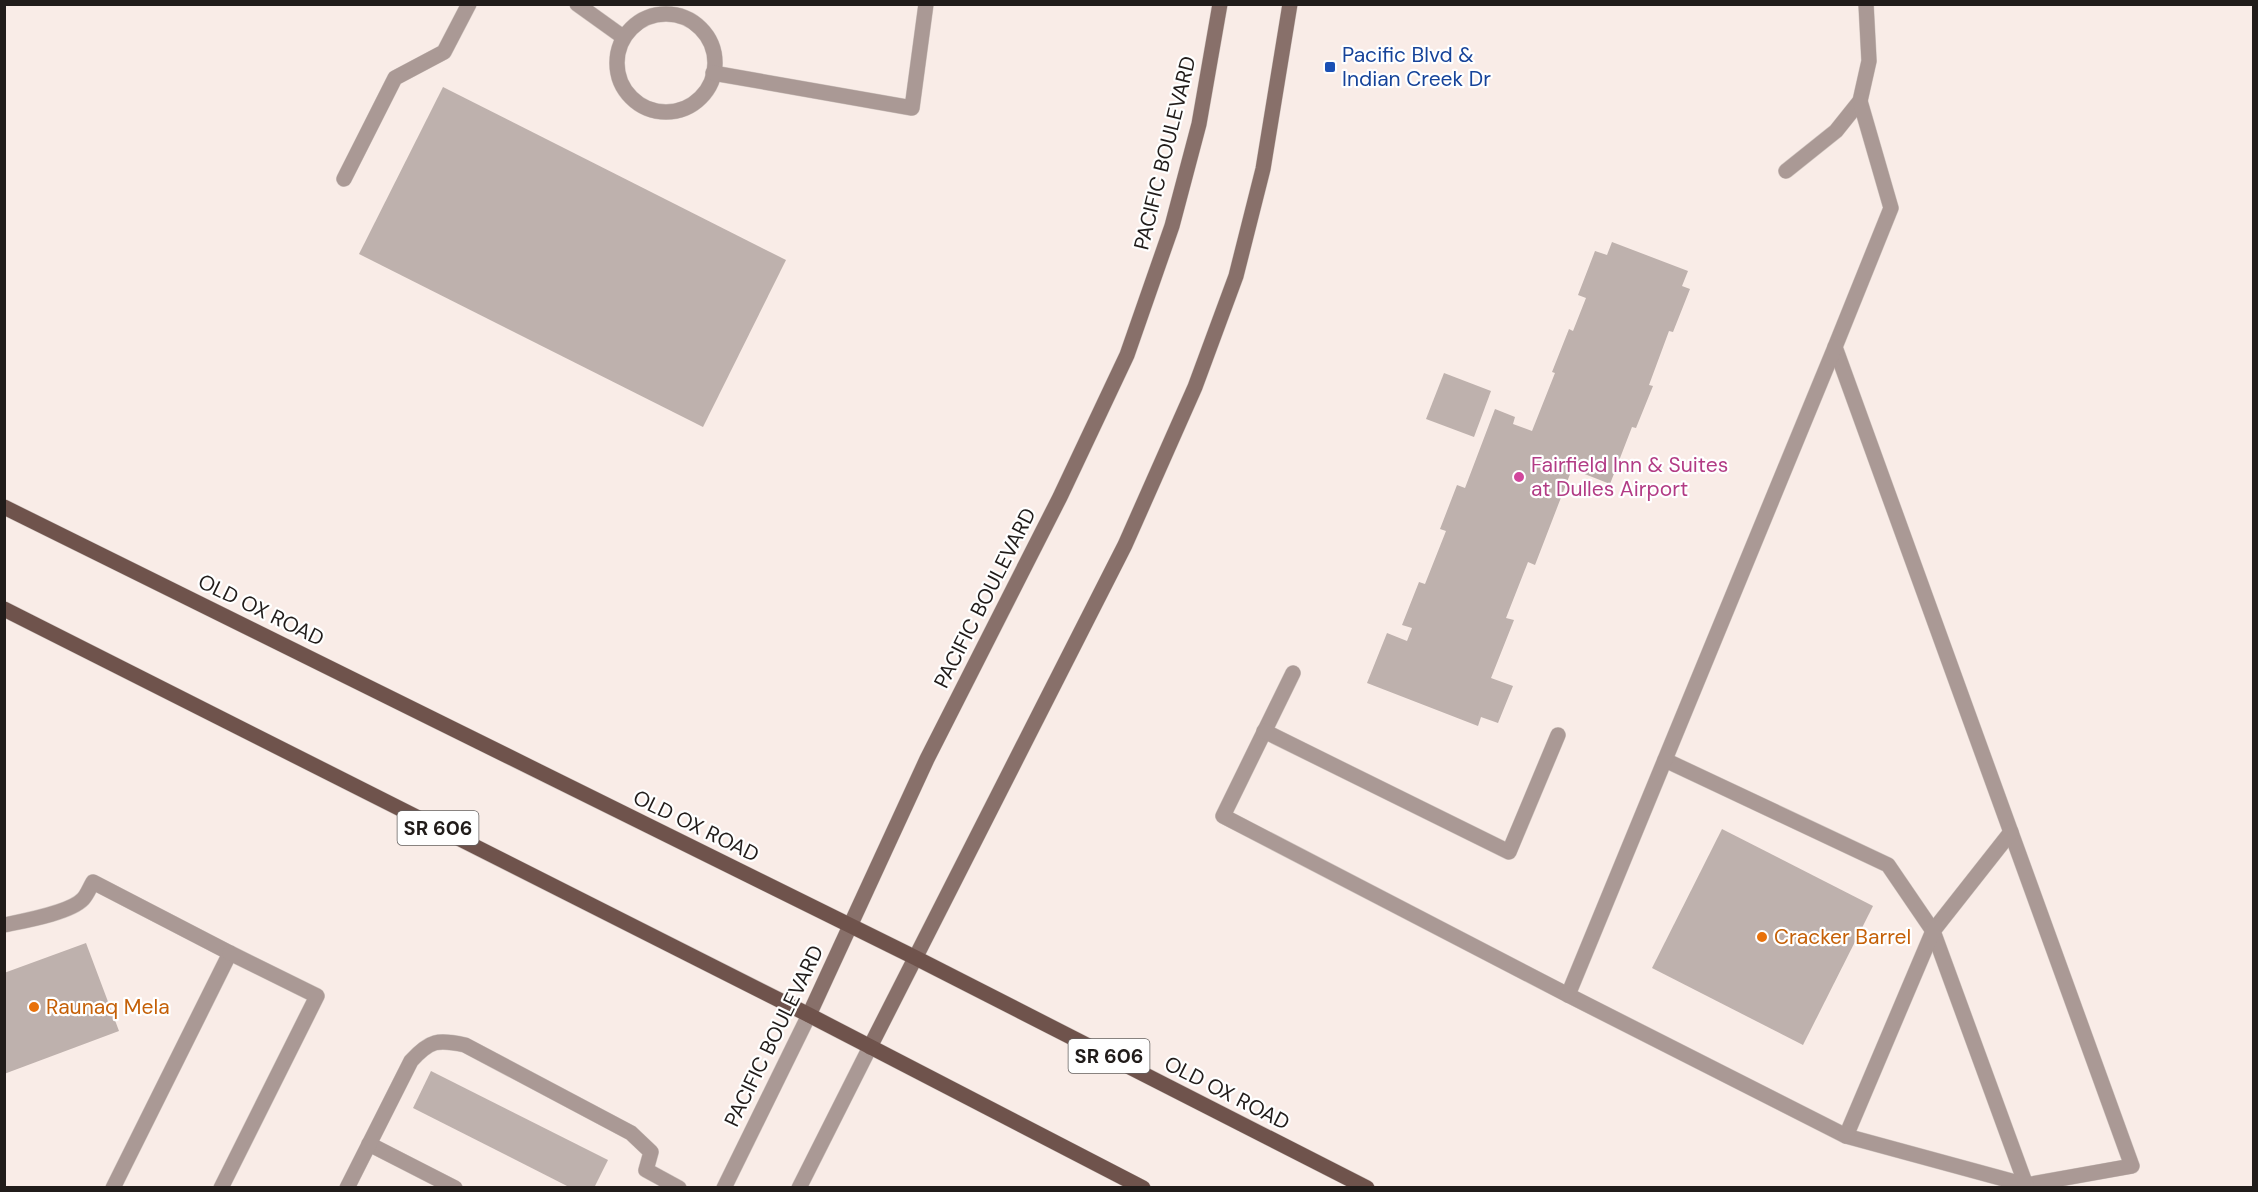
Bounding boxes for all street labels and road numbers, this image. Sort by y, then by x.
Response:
street label: PACIFIC BOULEVARD [1127,53,1203,253]
street label: PACIFIC BOULEVARD [927,503,1043,693]
street label: OLD OX ROAD [193,567,329,653]
street label: OLD OX ROAD [628,783,764,869]
road number: SR 606 [398,811,478,845]
street label: PACIFIC BOULEVARD [718,941,830,1131]
road number: SR 606 [1068,1039,1150,1073]
street label: OLD OX ROAD [1160,1049,1294,1137]

